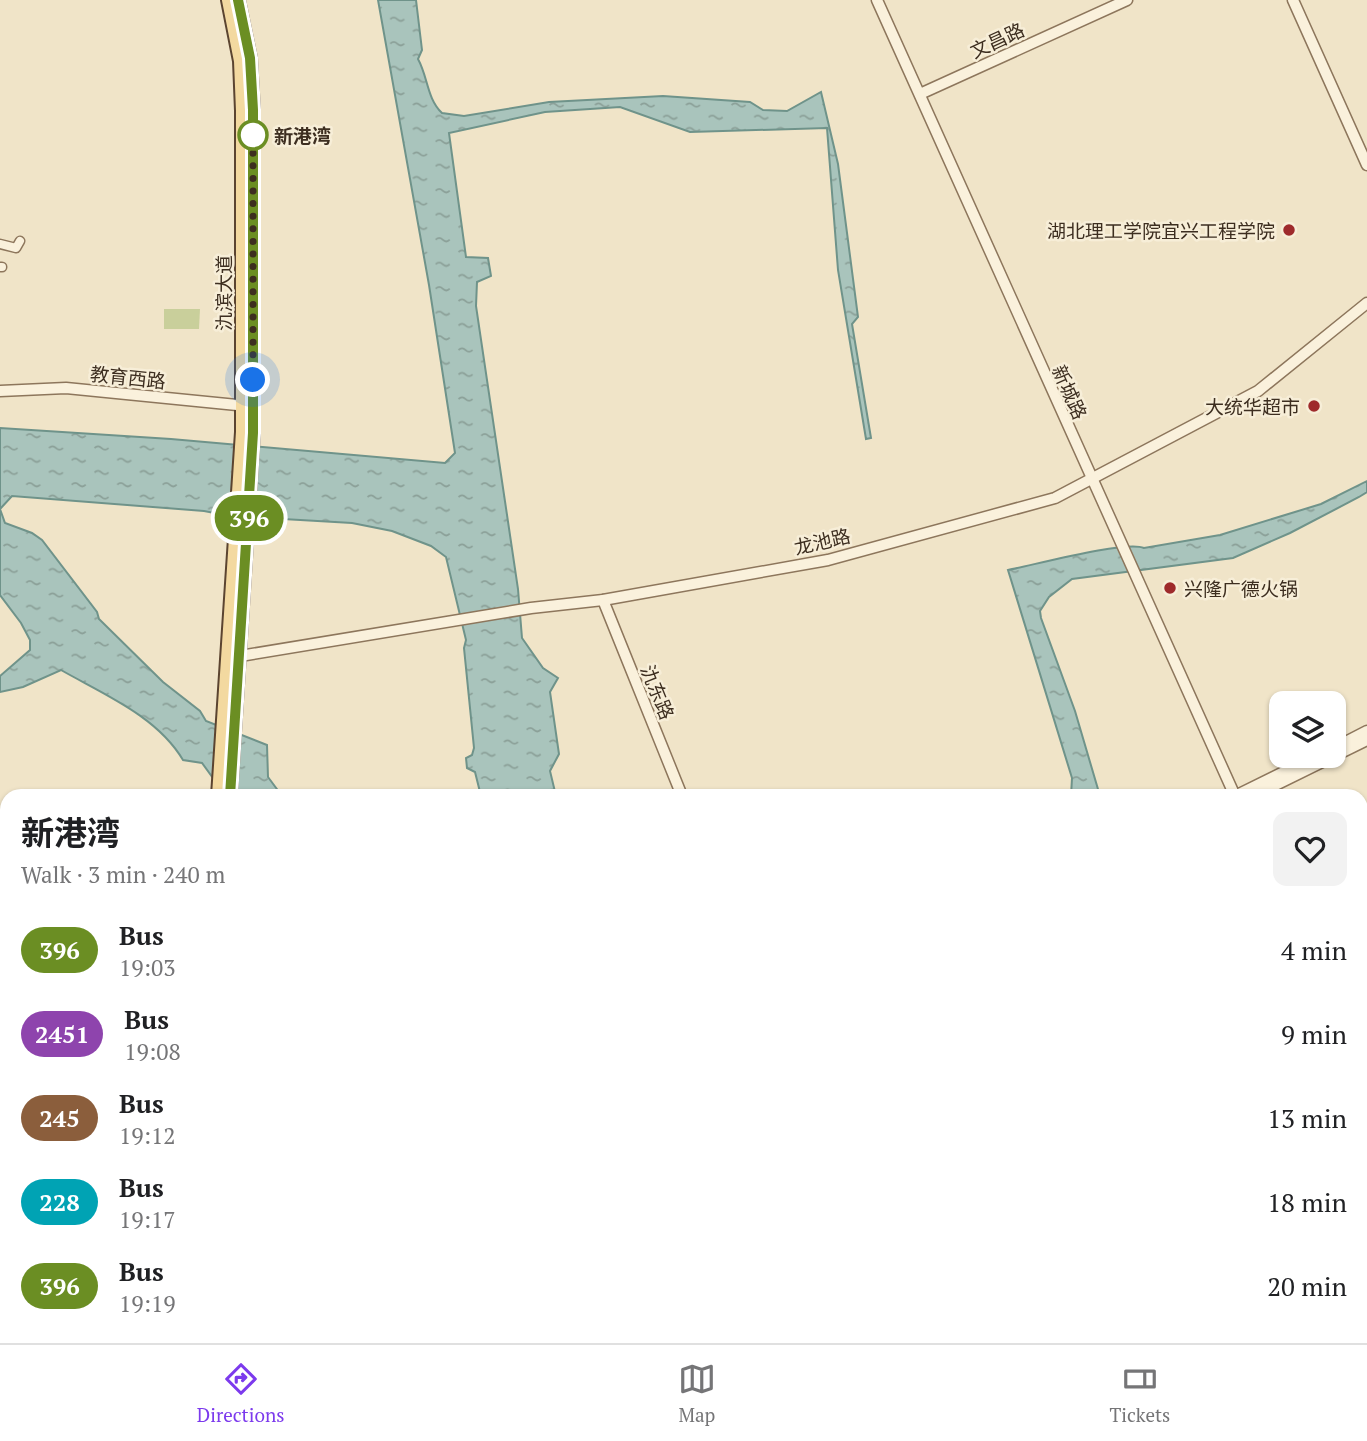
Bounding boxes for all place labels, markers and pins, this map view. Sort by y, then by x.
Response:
marker: 新港湾 [238,120,268,150]
place label: 新港湾 [274,123,331,148]
place label: 湖北理工学院宜兴工程学院 [1047,218,1275,243]
marker: 湖北理工学院宜兴工程学院 [1281,222,1297,238]
place label: 大统华超市 [1205,394,1300,419]
marker: 大统华超市 [1306,398,1322,414]
place label: 兴隆广德火锅 [1184,576,1298,601]
marker: 兴隆广德火锅 [1162,580,1178,596]

